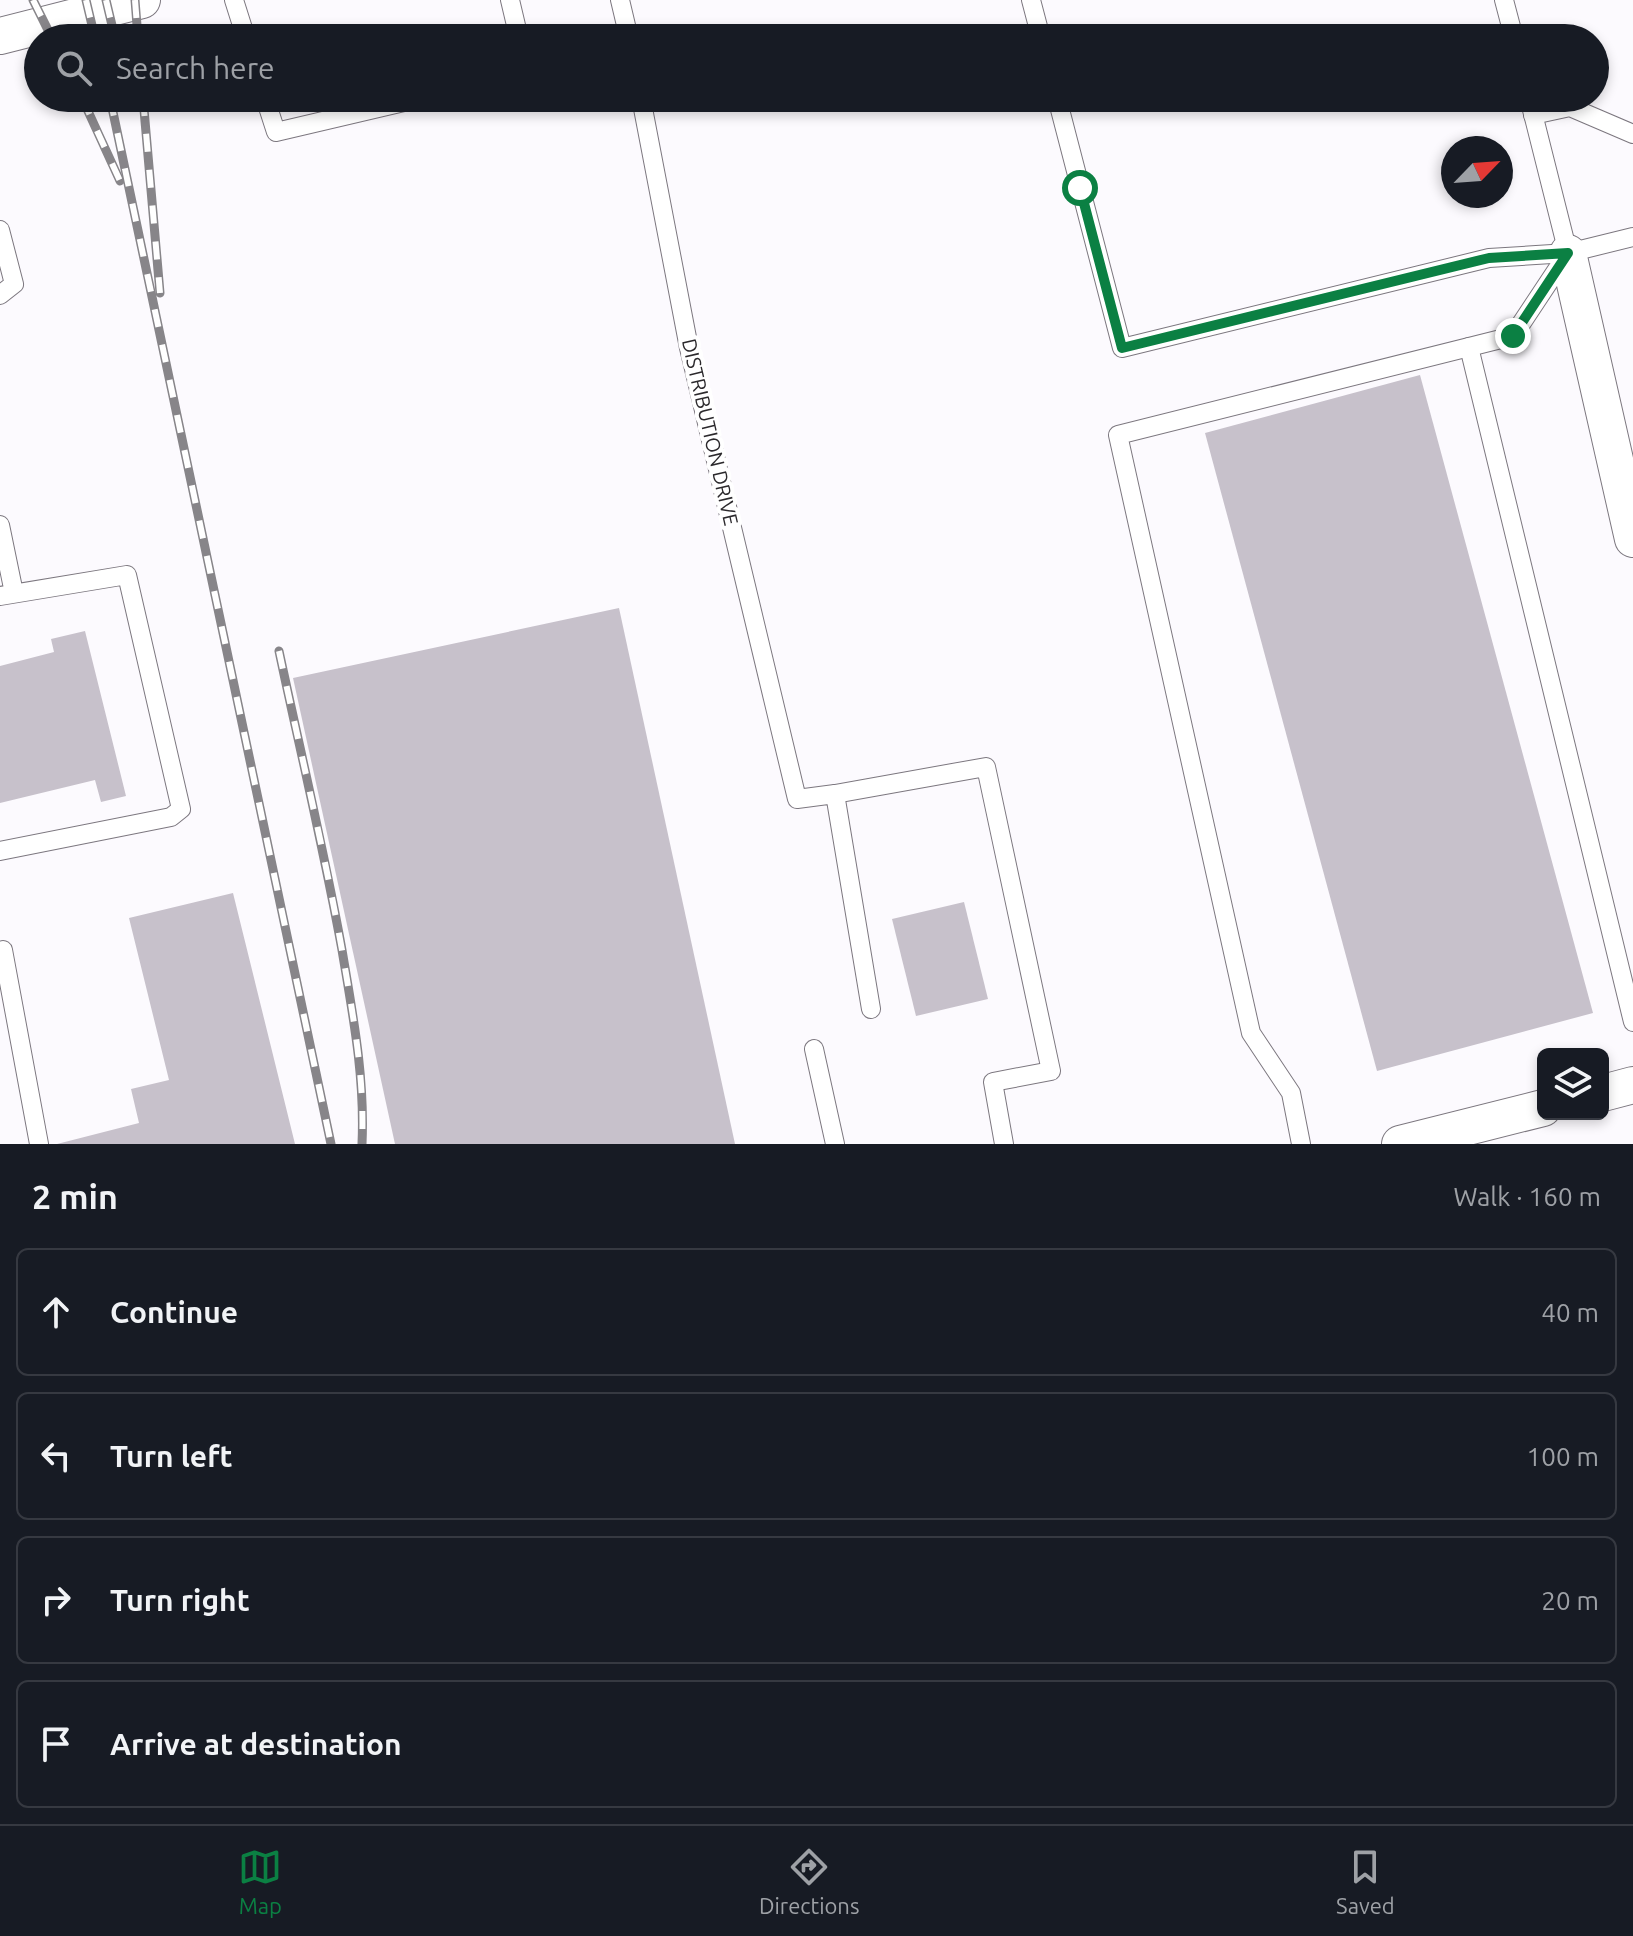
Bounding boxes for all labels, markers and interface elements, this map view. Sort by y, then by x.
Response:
search box [24,24,1609,112]
icon: search [52,46,96,90]
text: Search here [116,51,275,85]
north arrow [1441,136,1513,208]
route start [1062,170,1098,206]
route end [1495,318,1531,354]
street label: DISTRIBUTION DRIVE [678,336,743,528]
map controls [1537,1048,1609,1120]
button: layers [1537,1048,1609,1120]
text: 2 min [32,1177,118,1215]
text: Walk · 160 m [1453,1182,1601,1211]
icon: ahead [34,1290,78,1334]
text: Continue [110,1295,238,1329]
text: 40 m [1541,1298,1599,1327]
icon: left [34,1434,78,1478]
text: Turn left [110,1439,232,1473]
text: 100 m [1527,1442,1599,1471]
icon: right [34,1578,78,1622]
text: Turn right [110,1583,250,1617]
text: 20 m [1541,1586,1599,1615]
icon: arrive [34,1722,78,1766]
text: Arrive at destination [110,1727,402,1761]
tab: Map [238,1845,282,1918]
tab: Directions [759,1845,859,1918]
tab: Saved [1336,1845,1395,1918]

